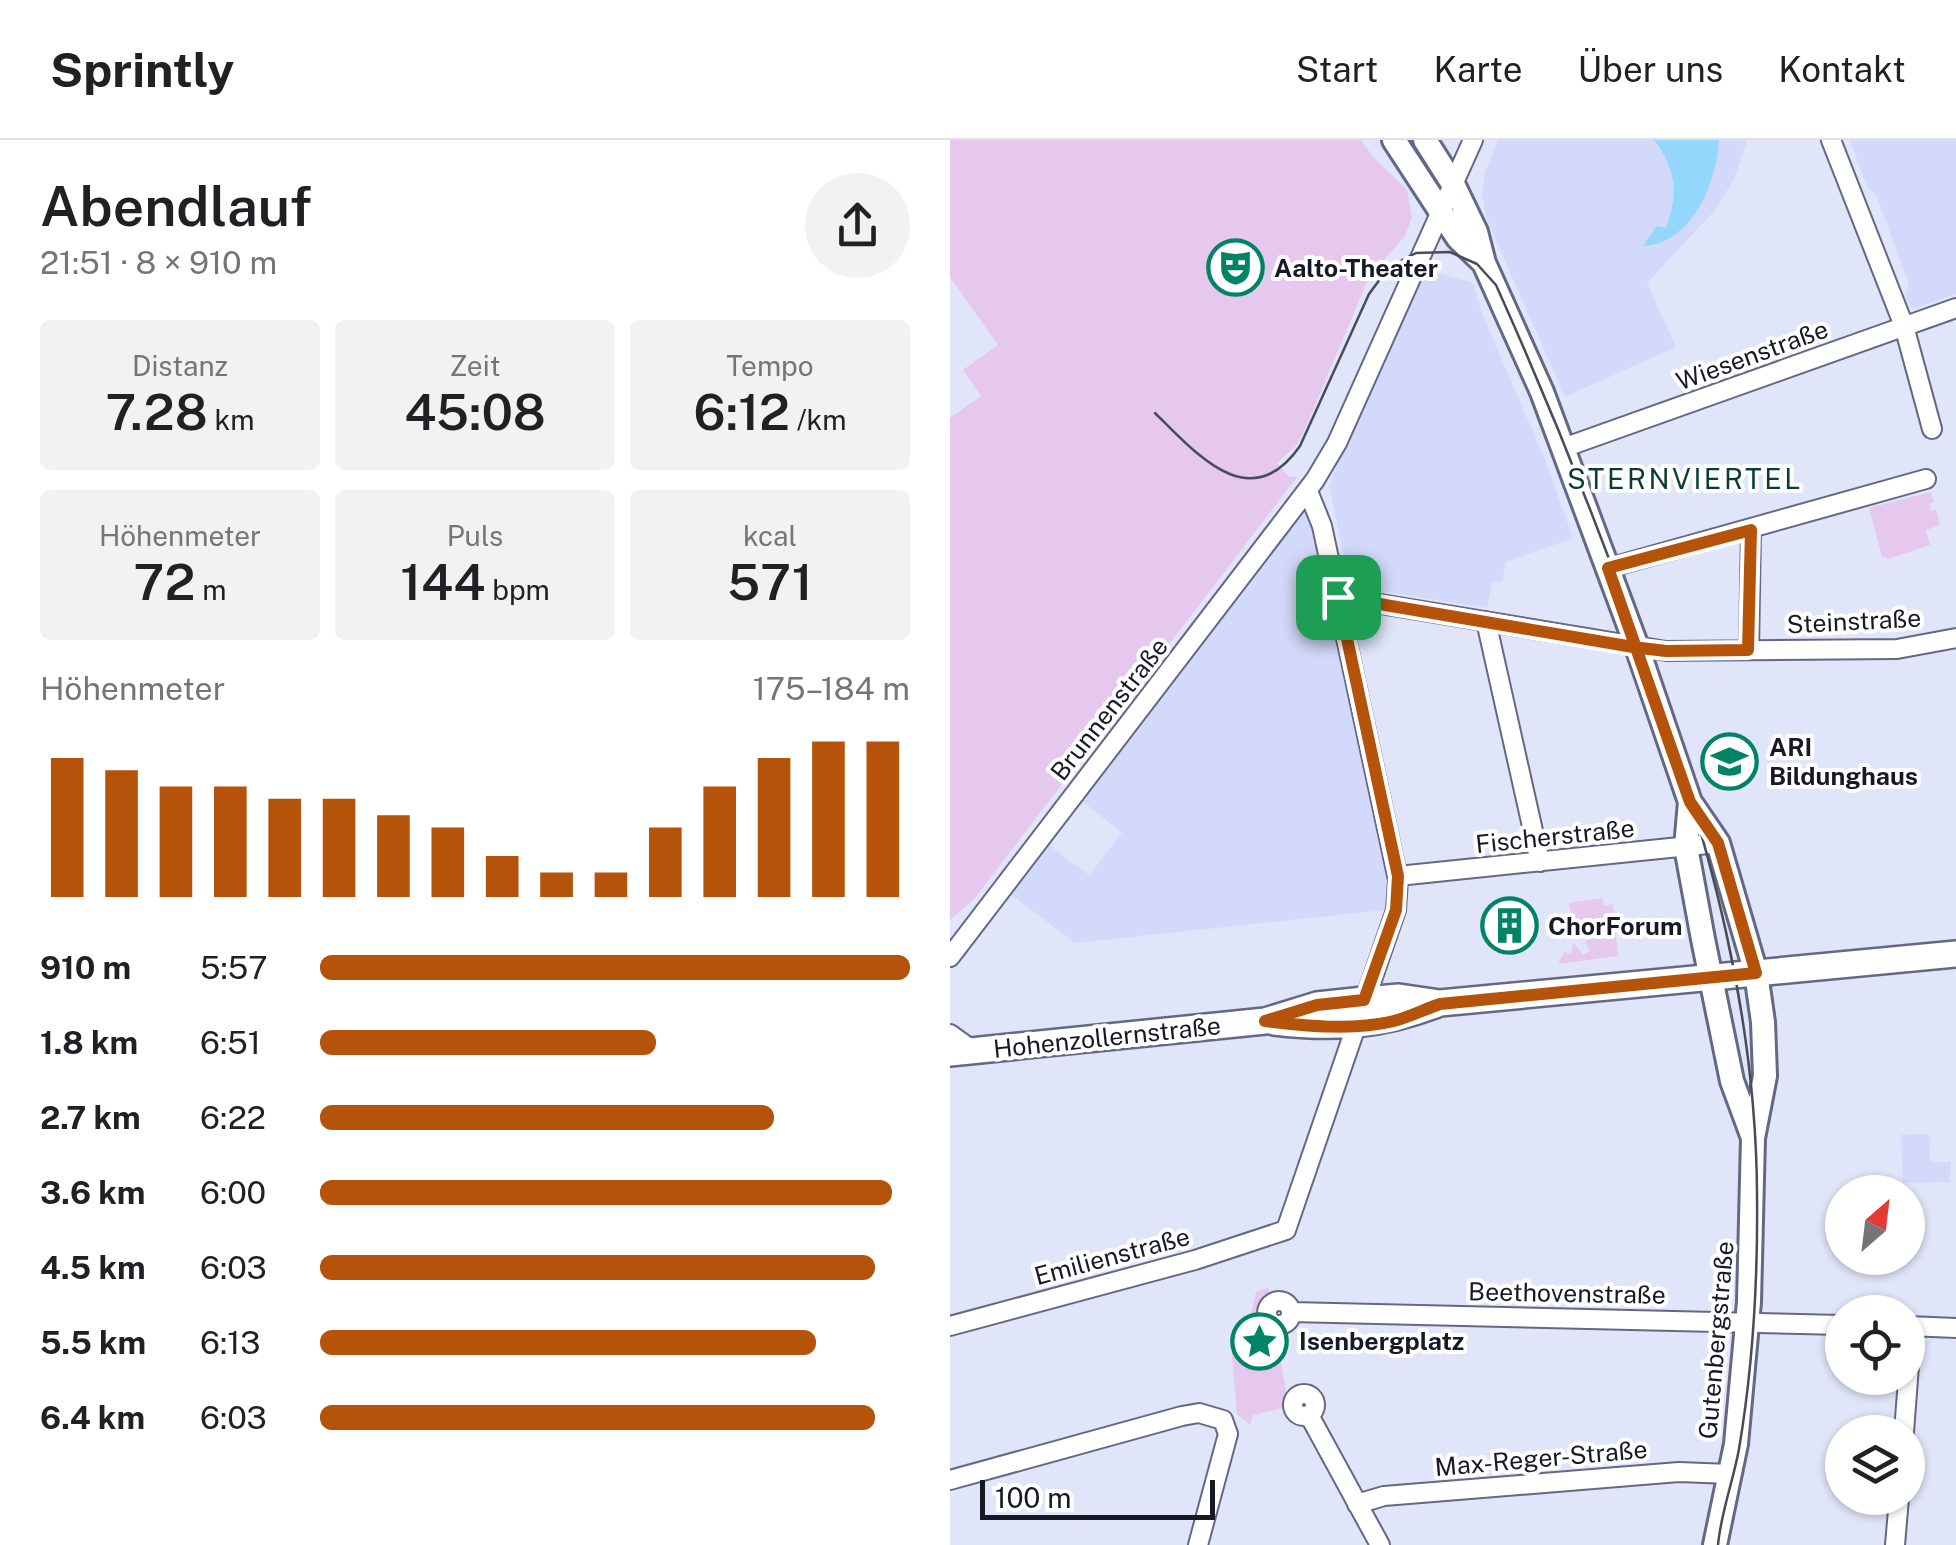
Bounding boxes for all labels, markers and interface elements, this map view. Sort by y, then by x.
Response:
text: Sprintly [50,41,234,98]
text: Start [1296,49,1378,90]
text: Karte [1433,49,1523,90]
text: Über uns [1578,49,1723,90]
text: Kontakt [1778,49,1906,90]
button: share [805,173,910,278]
text: Abendlauf [40,174,312,238]
theatre icon: Aalto-Theater [1205,238,1265,298]
text: 21:51 · 8 × 910 m [40,244,277,281]
place label: Aalto-Theater [1274,253,1438,283]
street label: Wiesenstraße [1672,314,1832,396]
text: Distanz [132,349,228,382]
text: Zeit [449,349,501,382]
text: Tempo [726,349,814,382]
text: 7.28 [105,382,208,441]
text: 45:08 [404,382,546,441]
text: 6:12 [694,382,790,441]
text: km [208,403,255,436]
text: /km [790,403,847,436]
district label: STERNVIERTEL [1567,462,1803,495]
text: Höhenmeter [99,519,261,552]
text: Puls [447,519,503,552]
text: kcal [743,519,797,552]
text: 72 [134,552,195,611]
text: 144 [400,552,485,611]
text: 571 [727,552,813,611]
pin [1296,555,1381,640]
icon: arrive [1311,570,1366,625]
text: m [195,573,226,606]
text: bpm [485,573,550,606]
street label: Steinstraße [1786,602,1922,640]
street label: Brunnenstraße [1044,632,1174,786]
text: Höhenmeter [40,670,225,707]
text: 175–184 m [753,670,910,707]
school or university icon: ARI Bildunghaus [1700,731,1760,791]
place label: ARI Bildunghaus [1769,732,1918,791]
street label: Fischerstraße [1474,813,1636,859]
building icon: ChorForum [1479,896,1539,956]
place label: ChorForum [1548,911,1682,941]
text: 910 m [40,949,131,986]
text: 5:57 [200,949,267,986]
street label: Hohenzollernstraße [992,1010,1222,1064]
text: 1.8 km [40,1024,138,1061]
text: 6:51 [200,1024,261,1061]
text: 2.7 km [40,1099,141,1136]
text: 6:22 [200,1099,266,1136]
text: 3.6 km [40,1174,145,1211]
text: 6:00 [200,1174,266,1211]
north arrow [1825,1175,1925,1275]
map controls [1825,1175,1925,1515]
street label: Emilienstraße [1031,1221,1193,1291]
street label: Gutenbergstraße [1692,1240,1740,1440]
text: 4.5 km [40,1249,146,1286]
text: 6:03 [200,1249,267,1286]
street label: Beethovenstraße [1468,1276,1666,1310]
button: locate [1825,1295,1925,1395]
place icon: Isenbergplatz [1230,1311,1290,1371]
text: 5.5 km [40,1324,146,1361]
text: 6:13 [200,1324,260,1361]
place label: Isenbergplatz [1299,1326,1464,1356]
text: 6.4 km [40,1399,145,1436]
text: 6:03 [200,1399,267,1436]
button: layers [1825,1415,1925,1515]
street label: Max-Reger-Straße [1433,1434,1649,1482]
scale bar [980,1475,1215,1520]
text: 100 m [995,1481,1072,1514]

